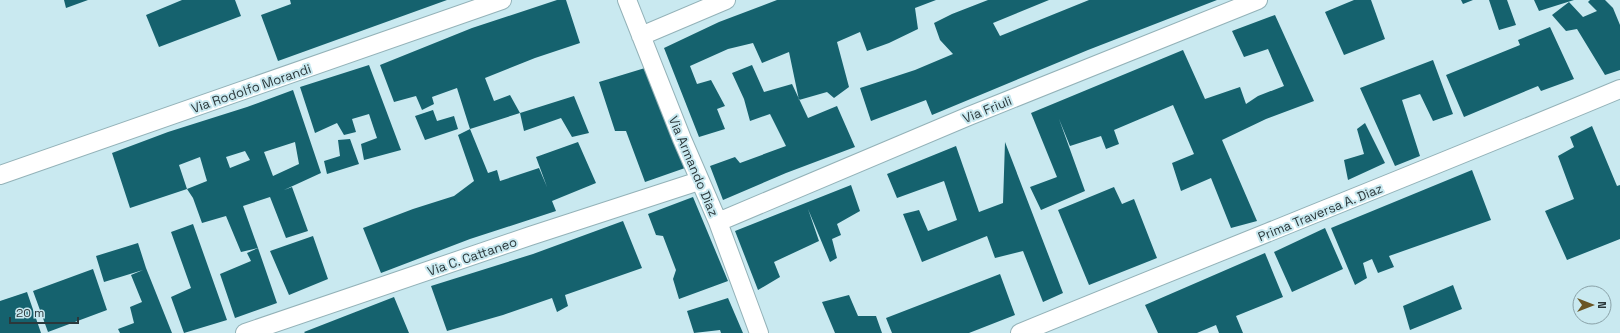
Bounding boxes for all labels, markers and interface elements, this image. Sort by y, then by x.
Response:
street label: Via Rodolfo Morandi [189,60,313,117]
street label: Via Friuli [960,92,1014,127]
street label: Via Armando Diaz [665,113,722,219]
street label: Prima Traversa A. Diaz [1255,180,1385,245]
street label: Via C. Cattaneo [425,233,519,280]
north arrow [1572,285,1612,325]
scale bar [10,299,78,325]
text: N [1595,301,1609,309]
text: 20 m [16,305,44,321]

